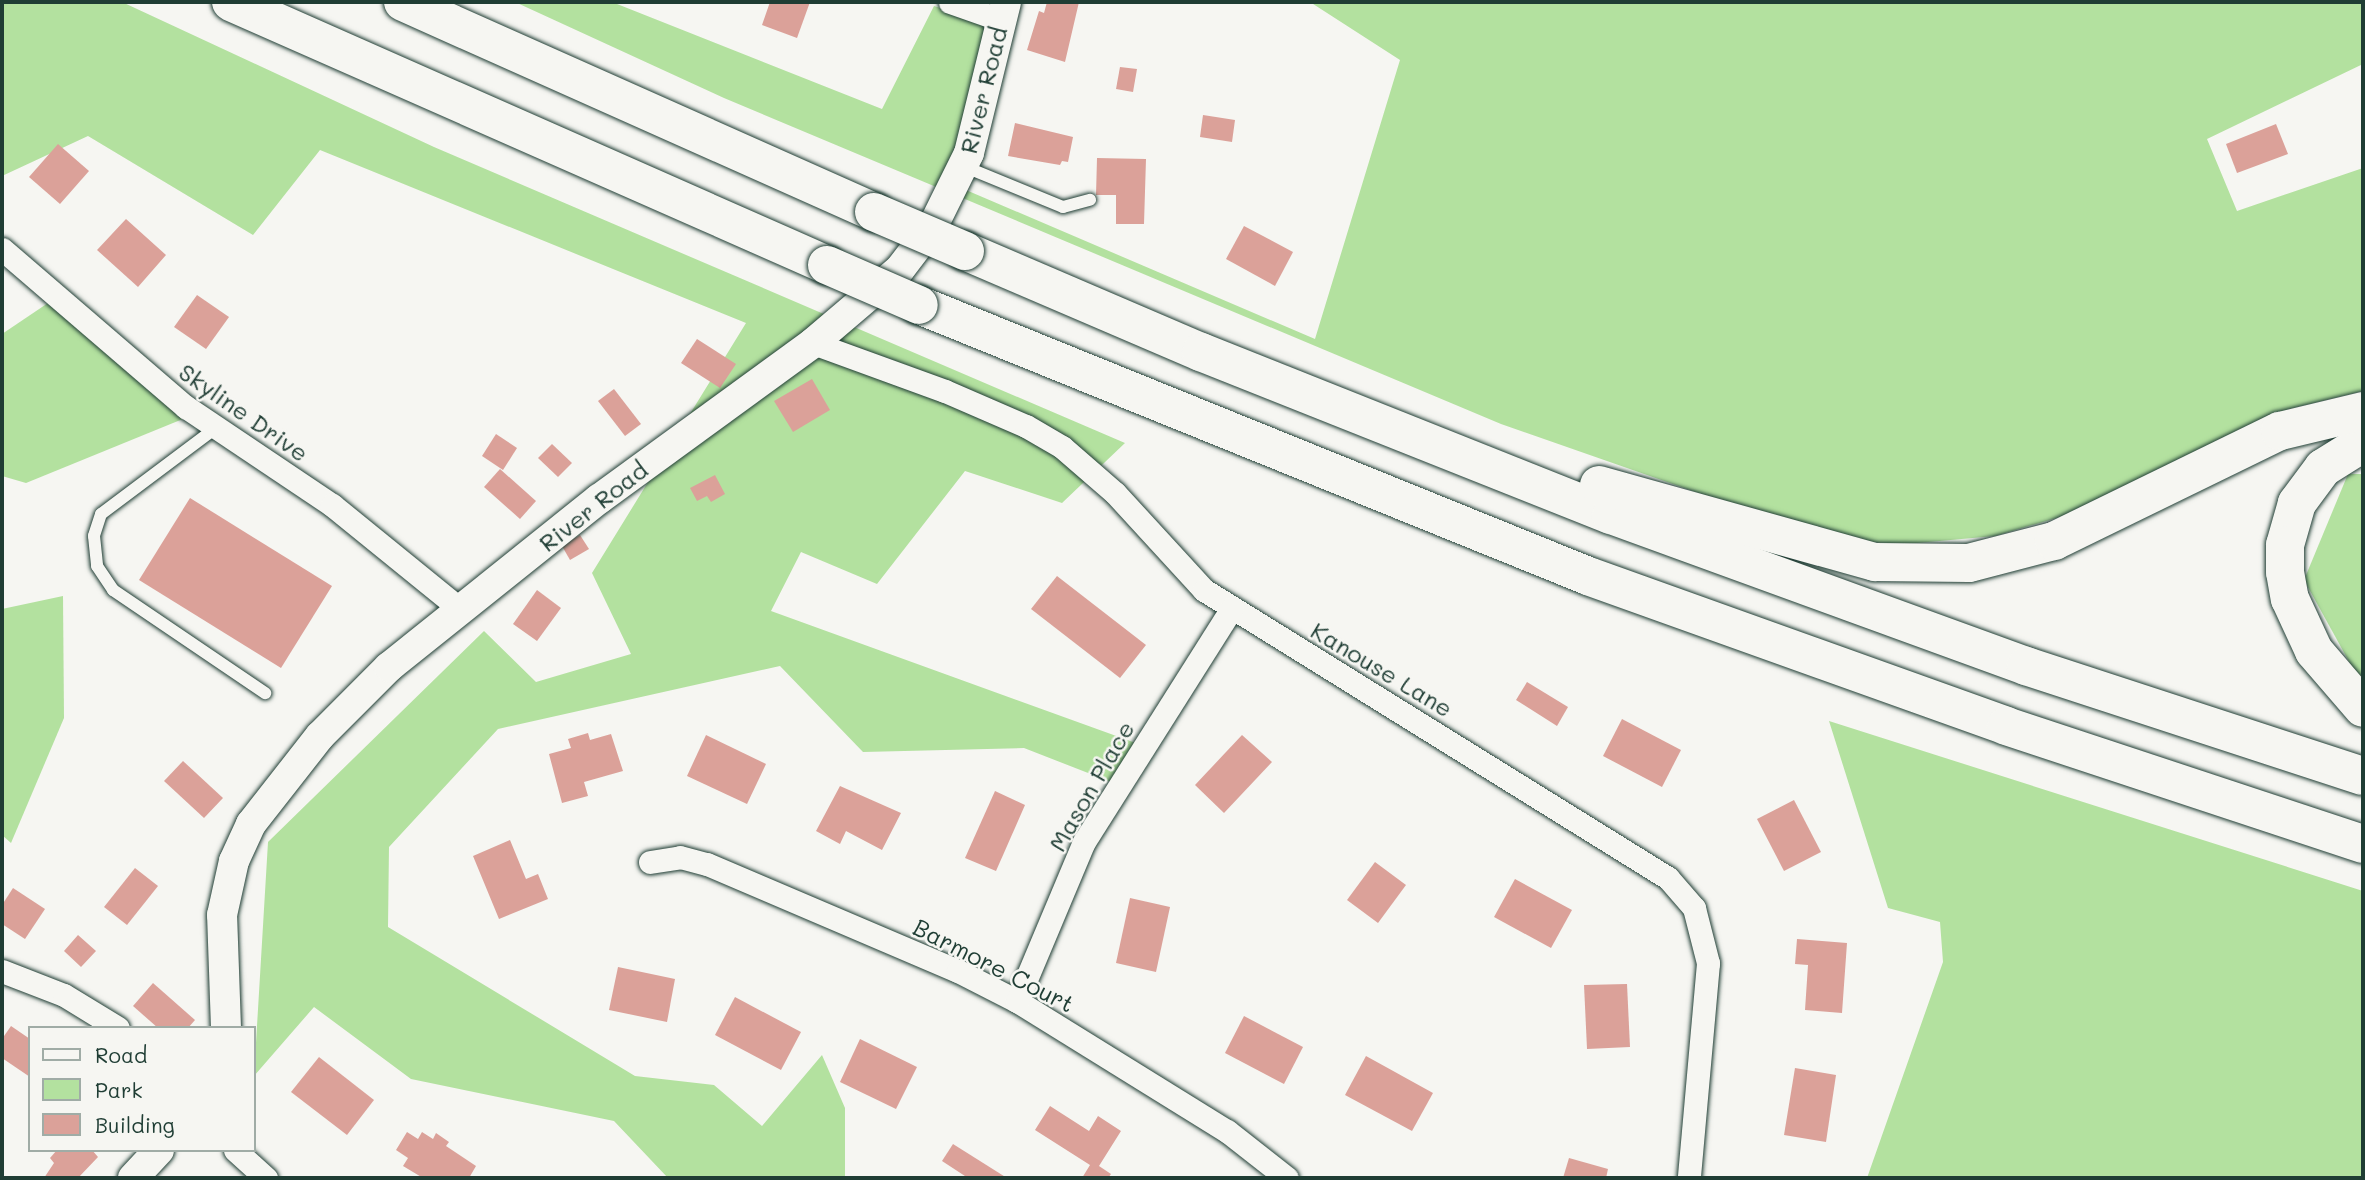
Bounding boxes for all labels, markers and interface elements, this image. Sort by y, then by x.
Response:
street label: River Road [953,24,1013,156]
street label: Skyline Drive [174,357,314,467]
street label: River Road [533,455,653,557]
street label: Kanouse Lane [1306,615,1458,723]
street label: Mason Place [1042,716,1140,856]
street label: Barmore Court [909,912,1079,1018]
legend [28,1026,256,1152]
text: Road [95,1041,147,1068]
text: Park [95,1076,143,1103]
text: Building [95,1111,175,1138]

